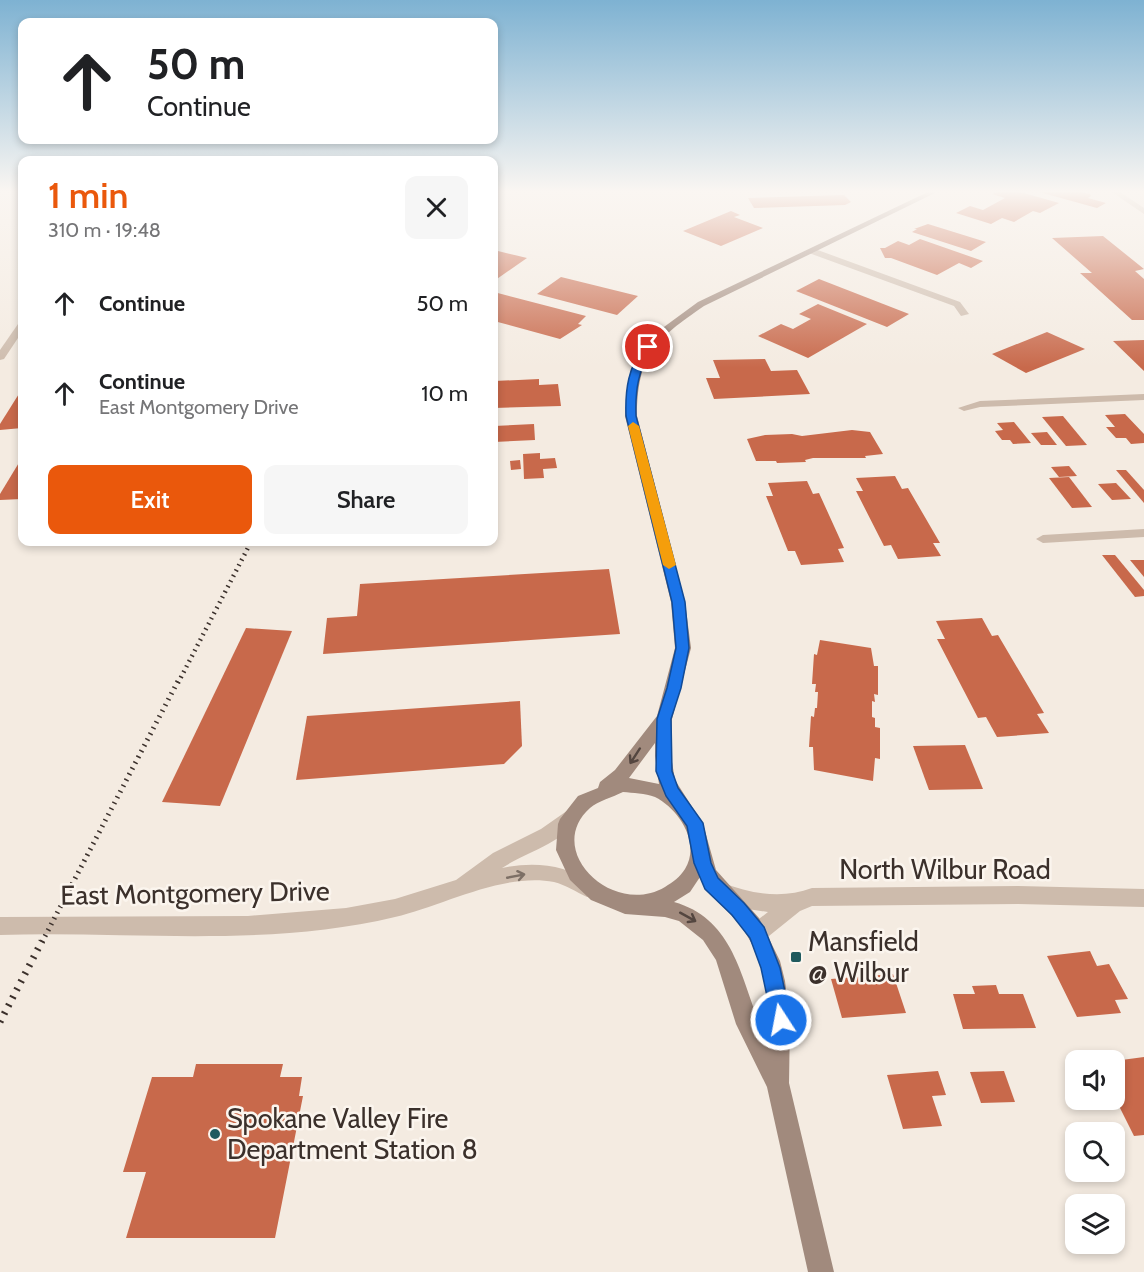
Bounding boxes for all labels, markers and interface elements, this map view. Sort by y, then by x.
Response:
text: 50 m [147,38,245,90]
icon: ahead [48,42,126,120]
text: Continue [147,90,251,123]
text: 1 min [48,173,128,217]
button: close [405,176,468,239]
text: 310 m · 19:48 [48,218,161,242]
icon: ahead [48,287,81,320]
text: Continue [99,290,185,317]
text: 50 m [416,290,468,317]
pin [622,321,673,372]
icon: arrive [631,330,664,363]
text: Continue [99,368,185,395]
icon: ahead [48,377,81,410]
text: 10 m [421,380,468,407]
text: East Montgomery Drive [99,395,298,419]
button: Exit [48,465,252,534]
button: Share [264,465,468,534]
one-way arrow [629,748,641,764]
street label: North Wilbur Road [839,853,1051,886]
one-way arrow [506,870,525,881]
street label: East Montgomery Drive [60,874,330,912]
one-way arrow [679,912,697,923]
place label: Mansfield @ Wilbur [808,925,919,989]
marker: Mansfield @ Wilbur [789,950,803,964]
position arrow [749,988,813,1052]
map controls [1065,1050,1125,1254]
button: sound [1065,1050,1125,1110]
place label: Spokane Valley Fire Department Station 8 [227,1102,478,1166]
button: search [1065,1122,1125,1182]
marker: Spokane Valley Fire Department Station 8 [208,1127,222,1141]
button: layers [1065,1194,1125,1254]

